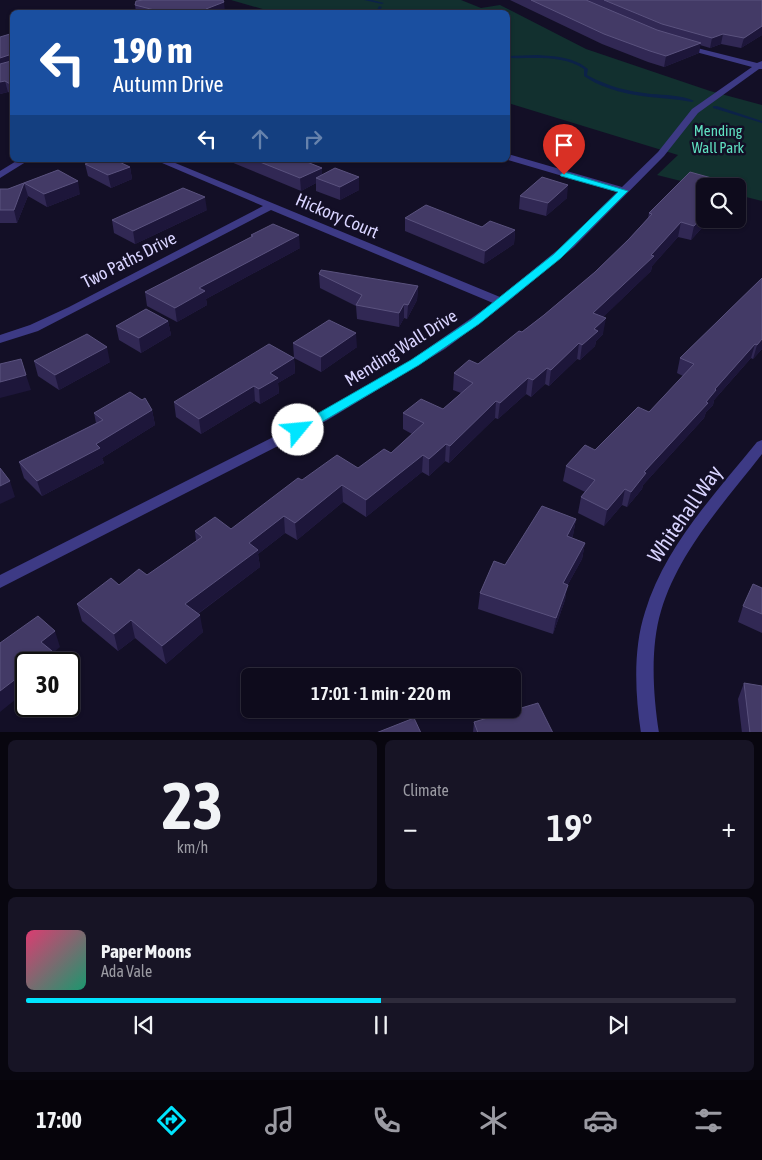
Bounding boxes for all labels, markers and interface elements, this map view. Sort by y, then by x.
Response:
icon: left [30,30,95,95]
text: 190 m [113,30,192,70]
text: Autumn Drive [113,71,224,97]
park label: Mending Wall Park [692,122,745,156]
pin [543,124,585,175]
icon: left [193,125,221,153]
icon: ahead [246,125,274,153]
icon: right [299,125,327,153]
icon: arrive [550,131,578,159]
map controls [696,178,746,228]
button: search [696,178,746,228]
street label: Hickory Court [293,189,382,242]
street label: Two Paths Drive [78,227,180,292]
street label: Mending Wall Drive [341,305,461,391]
position arrow [271,403,323,455]
street label: Whitehall Way [642,460,726,566]
speed limit sign: 30 [15,652,80,717]
text: 17:01 · 1 min · 220 m [311,682,451,704]
text: 23 [162,768,223,843]
text: Climate [403,781,449,799]
text: 19° [546,806,593,849]
text: − [403,811,418,843]
text: + [721,811,736,843]
text: km/h [177,838,208,856]
text: Paper Moons [101,940,191,962]
text: Ada Vale [101,962,152,980]
icon: previous [130,1011,158,1039]
icon: pause [367,1011,395,1039]
icon: next [604,1011,632,1039]
icon: directions [154,1103,189,1138]
icon: music [262,1103,297,1138]
icon: phone [369,1103,404,1138]
icon: climate [476,1103,511,1138]
icon: car [583,1103,618,1138]
icon: filters [691,1103,726,1138]
text: 17:00 [36,1107,82,1133]

